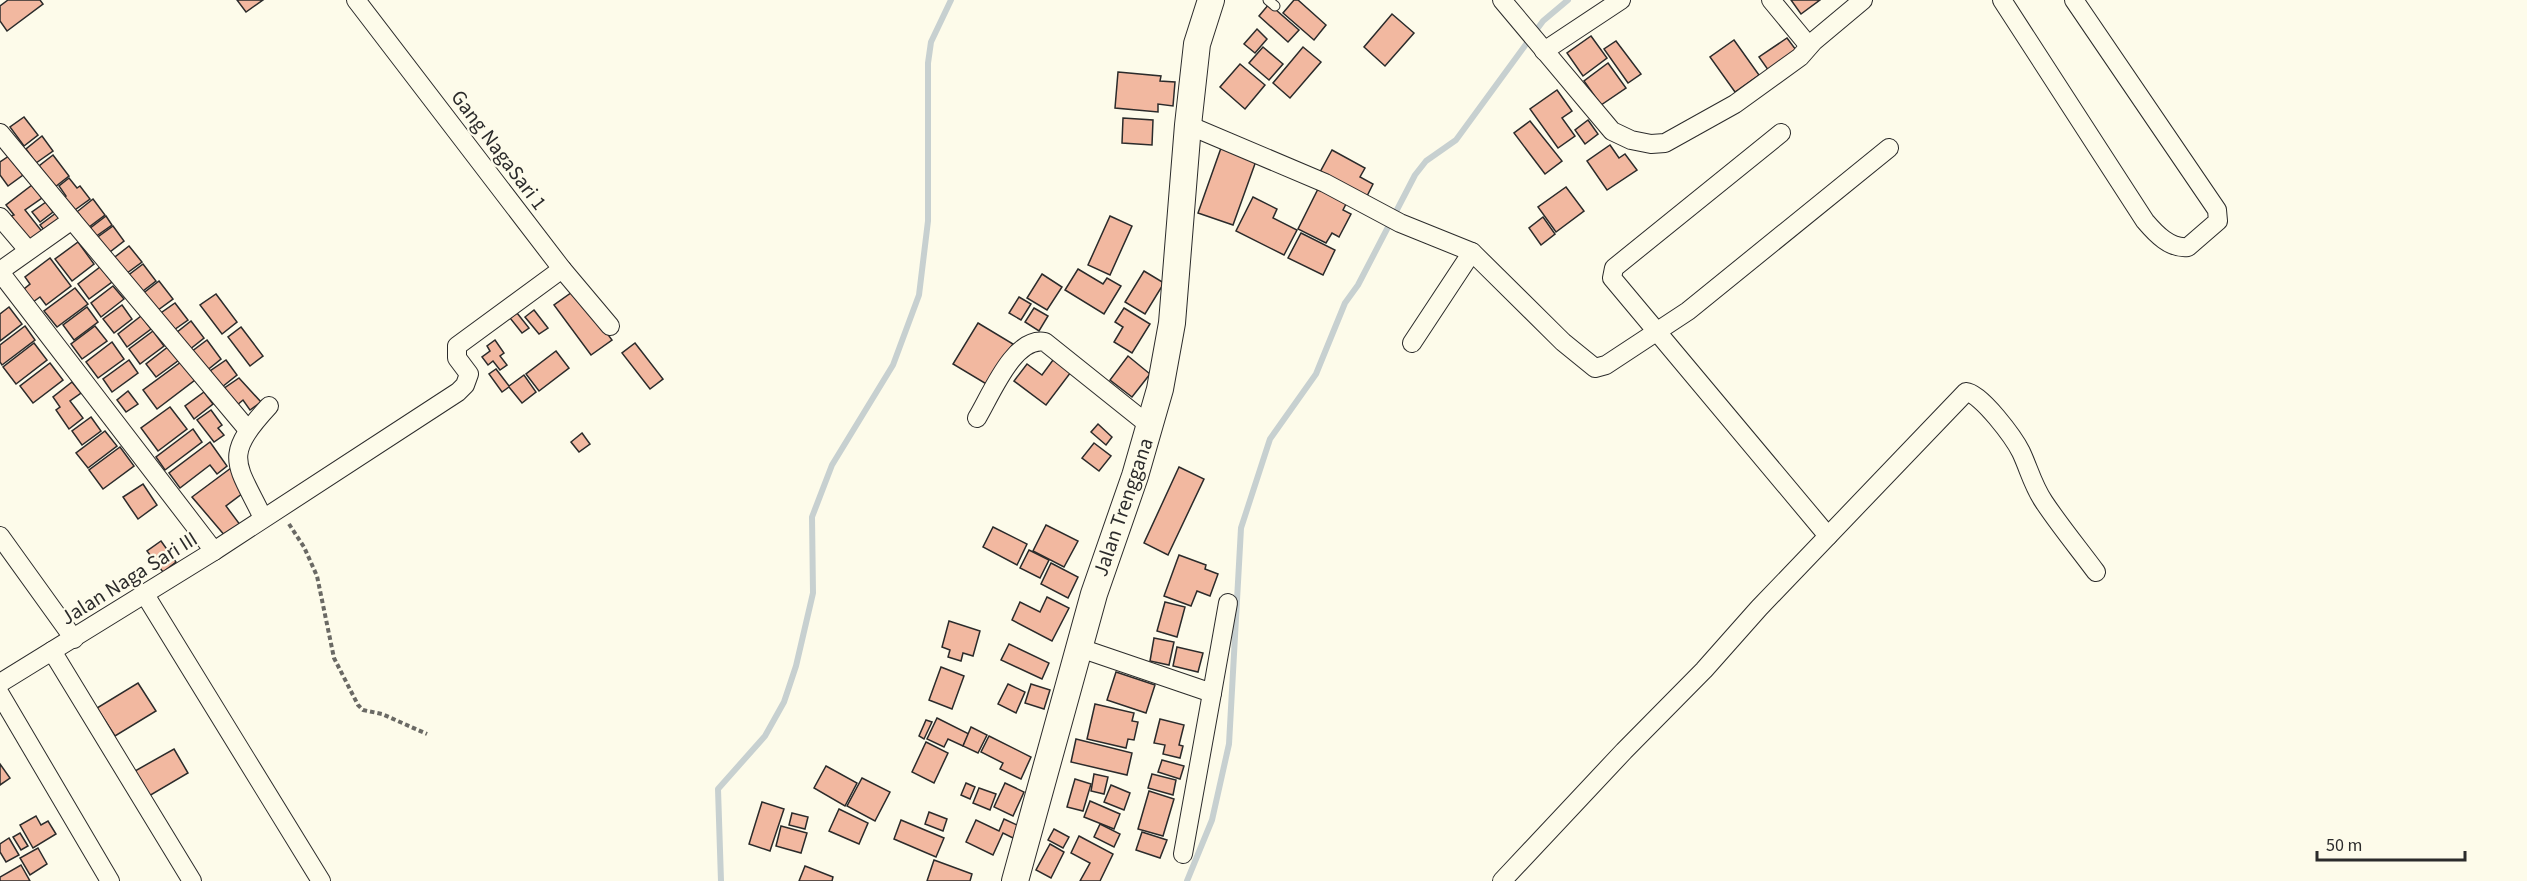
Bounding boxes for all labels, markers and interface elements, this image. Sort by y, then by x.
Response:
street label: Gang NagaSari 1 [444,84,554,216]
street label: Jalan Trenggana [1085,434,1161,580]
street label: Jalan Naga Sari III [55,524,203,632]
scale bar [2317,824,2466,862]
text: 50 m [2326,833,2362,858]

